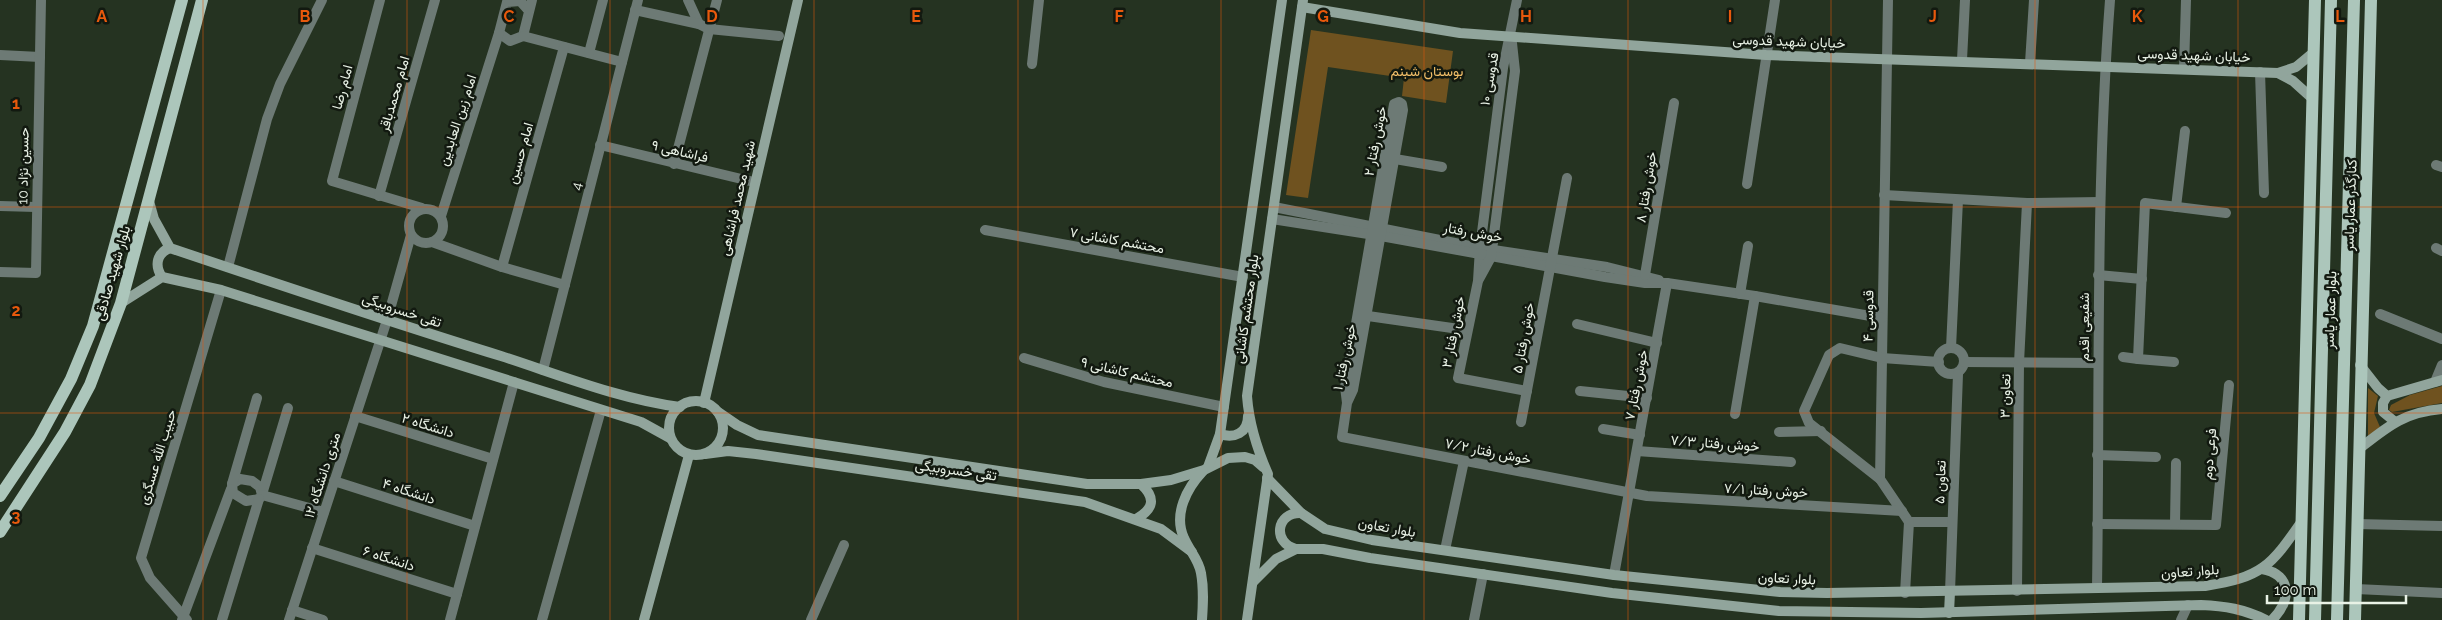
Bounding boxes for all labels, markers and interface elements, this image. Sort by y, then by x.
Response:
text: A [97,7,108,26]
text: B [300,7,311,26]
text: C [504,7,515,26]
text: D [706,7,718,26]
text: E [911,7,921,26]
text: F [1114,7,1124,26]
text: G [1317,7,1329,26]
text: H [1520,7,1532,26]
text: I [1728,7,1732,26]
text: J [1929,7,1937,26]
text: K [2132,7,2143,26]
text: L [2335,7,2345,26]
street label: خیابان شهید قدوسی [1732,31,1846,52]
street label: خیابان شهید قدوسی [2137,45,2251,66]
street label: قدوسی ۱۰ [1476,51,1503,107]
street label: امام محمدباقر [375,54,413,135]
street label: امام رضا [328,63,357,111]
park label: بوستان شبنم [1391,63,1463,80]
street label: امام زین العابدین [435,72,480,168]
text: 1 [12,94,20,113]
street label: خوش رفتار ۲ [1360,105,1391,177]
street label: امام حسین [504,120,537,186]
street label: حسین نژاد 10 [14,127,33,205]
street label: فراشاهی ۹ [650,137,710,166]
street label: شهید محمد فراشاهی [716,139,759,257]
street label: خوش رفتار ۸ [1632,150,1660,224]
street label: کنارگذر عمار یاسر [2340,159,2361,252]
street label: 4 [567,180,585,192]
street label: خوش رفتار [1441,219,1504,246]
street label: بلوار شهید صادقی [91,224,134,323]
street label: محتشم کاشانی ۷ [1068,224,1166,257]
street label: بلوار محتشم کاشانی [1230,253,1263,365]
street label: بلوار عمار یاسر [2321,271,2340,350]
street label: تقی خسروبیگی [360,290,444,331]
street label: قدوسی ۴ [1860,290,1877,342]
street label: شفیعی اقدم [2076,292,2093,362]
street label: خوش رفتار ۳ [1438,295,1469,369]
text: 2 [11,301,21,320]
street label: خوش رفتار ۵ [1509,301,1538,375]
street label: خوش رفتار ۱ [1329,322,1360,392]
street label: خوش رفتار ۷ [1621,348,1652,422]
street label: محتشم کاشانی ۹ [1079,354,1175,391]
street label: تعاون ۳ [1997,374,2014,418]
street label: حبیب الله عسگری [135,407,180,507]
street label: دانشگاه ۲ [400,409,456,441]
street label: فرعی دوم [2199,427,2220,481]
street label: ۱۲ متری دانشگاه [301,430,344,520]
street label: خوش رفتار ۷/۳ [1670,432,1760,455]
street label: خوش رفتار ۷/۲ [1443,435,1532,468]
street label: تقی خسروبیگی [914,456,998,485]
street label: تعاون ۵ [1931,460,1950,504]
street label: دانشگاه ۴ [381,475,438,507]
street label: خوش رفتار ۷/۱ [1724,480,1808,501]
text: 3 [12,507,21,526]
street label: بلوار تعاون [1357,514,1417,541]
street label: دانشگاه ۶ [361,542,417,574]
street label: بلوار تعاون [2160,561,2220,582]
street label: بلوار تعاون [1758,568,1816,589]
scale bar [2267,572,2406,604]
text: 100 m [2274,581,2316,599]

